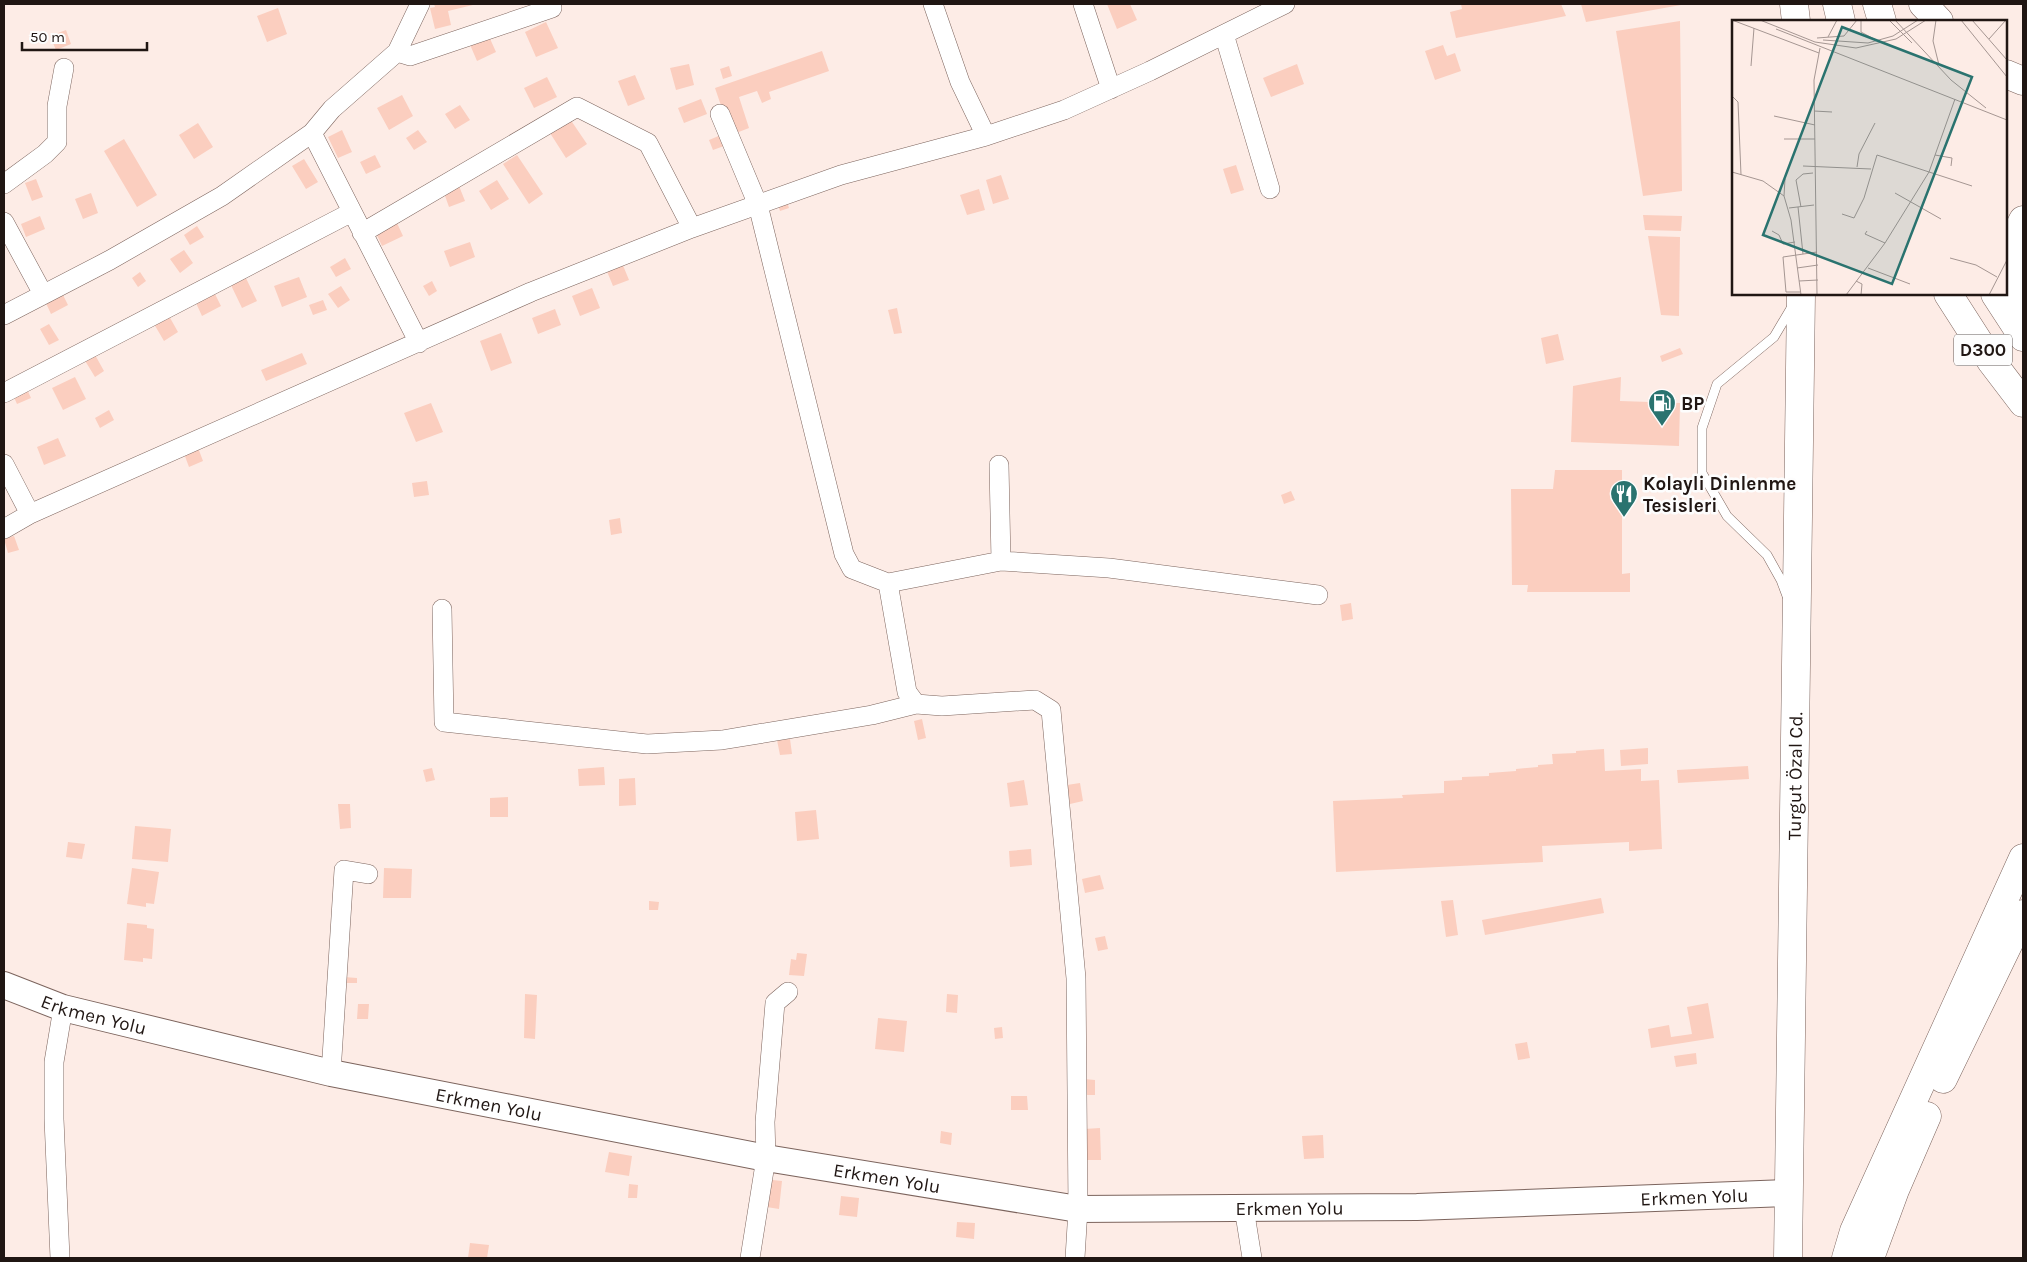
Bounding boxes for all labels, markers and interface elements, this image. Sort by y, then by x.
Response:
scale bar [22,20,148,52]
inset map [1732,20,2007,295]
text: 50 m [30,28,65,46]
road number: D300 [1954,334,2012,366]
fuel station icon: BP [1647,388,1677,427]
place label: BP [1681,393,1704,415]
place label: Kolayli Dinlenme Tesisleri [1643,473,1796,517]
restaurant icon: Kolayli Dinlenme Tesisleri [1609,479,1639,518]
street label: Turgut Özal Cd. [1784,712,1807,840]
street label: Erkmen Yolu [38,991,149,1040]
street label: Erkmen Yolu [434,1084,544,1126]
street label: Erkmen Yolu [832,1159,942,1198]
street label: Erkmen Yolu [1640,1185,1749,1211]
street label: Erkmen Yolu [1235,1197,1344,1220]

